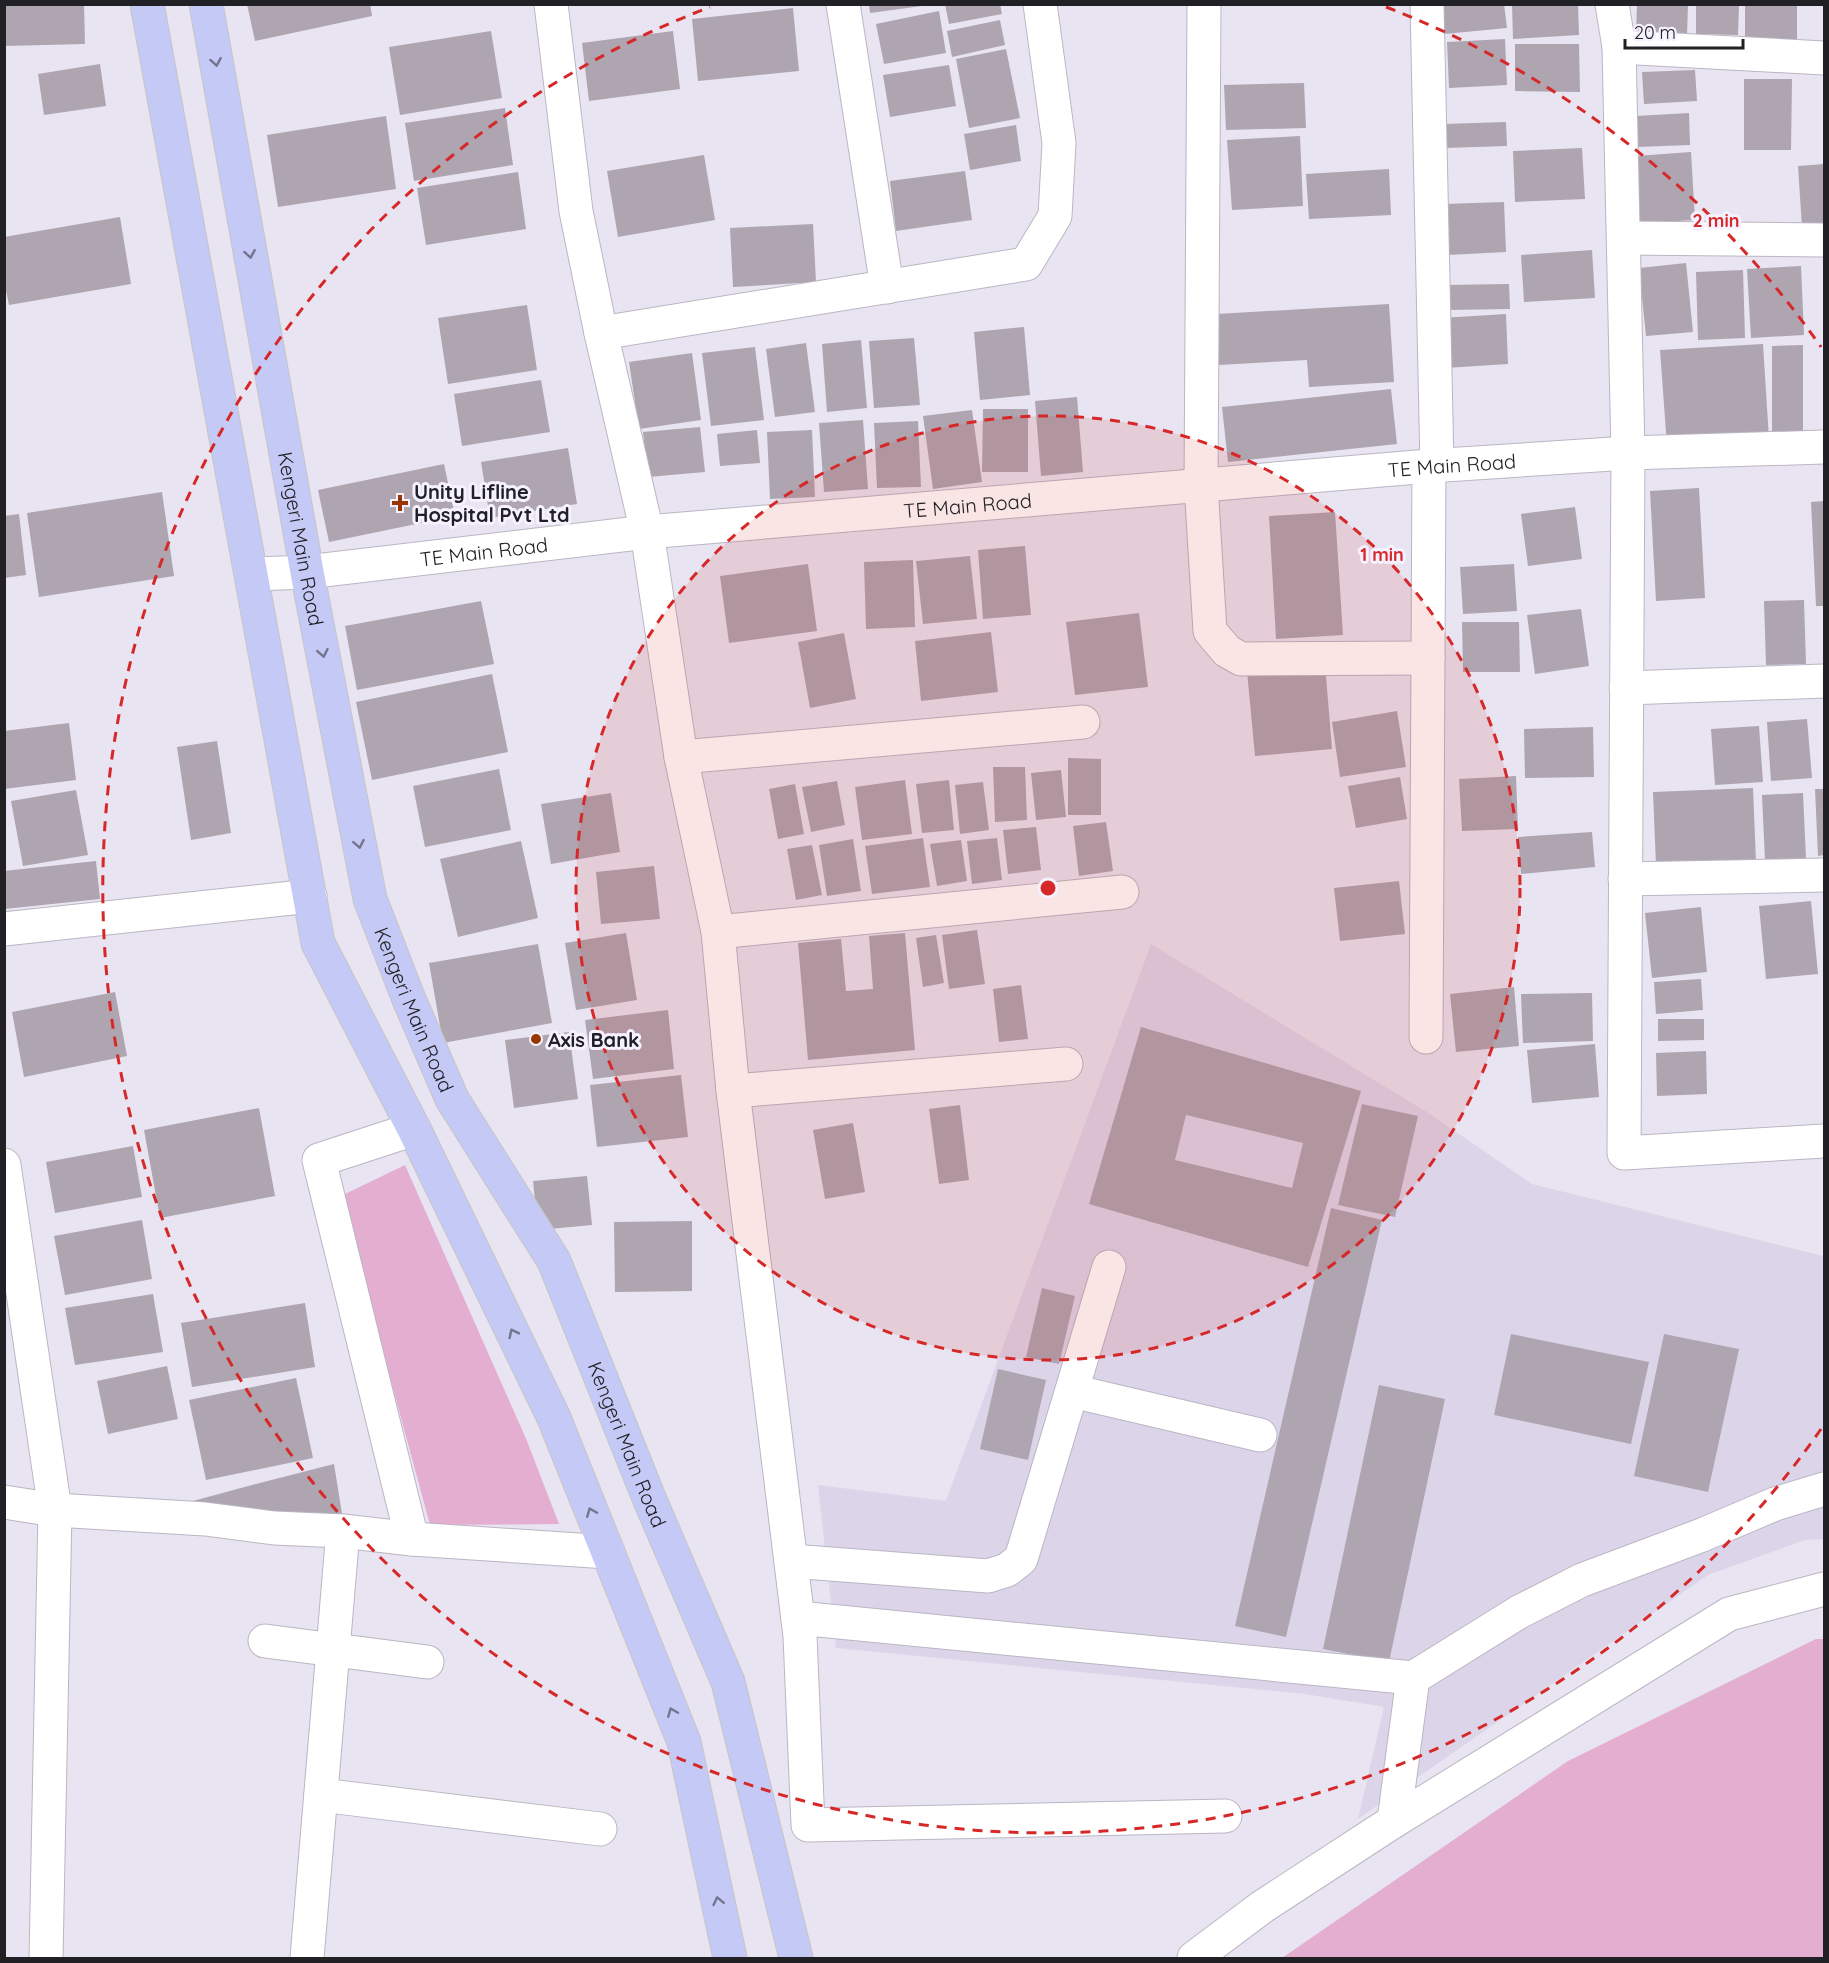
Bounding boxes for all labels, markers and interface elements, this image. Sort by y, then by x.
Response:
scale bar [1625,12,1744,50]
text: 20 m [1634,21,1676,44]
one-way arrow [209,57,222,67]
text: 2 min [1693,209,1739,232]
one-way arrow [243,249,256,259]
street label: TE Main Road [1387,448,1517,482]
street label: Kengeri Main Road [273,450,330,628]
place label: Unity Lifline Hospital Pvt Ltd [414,479,570,527]
street label: TE Main Road [902,487,1033,523]
marker: Unity Lifline Hospital Pvt Ltd [391,494,409,512]
street label: TE Main Road [418,531,549,571]
text: 1 min [1360,543,1404,566]
one-way arrow [316,648,328,657]
one-way arrow [352,839,365,849]
centre of rings [1038,878,1058,898]
street label: Kengeri Main Road [369,923,460,1096]
place label: Axis Bank [548,1027,639,1052]
marker: Axis Bank [529,1032,543,1046]
one-way arrow [508,1329,520,1340]
street label: Kengeri Main Road [583,1358,672,1531]
one-way arrow [586,1507,599,1517]
one-way arrow [667,1707,679,1718]
one-way arrow [712,1897,725,1907]

